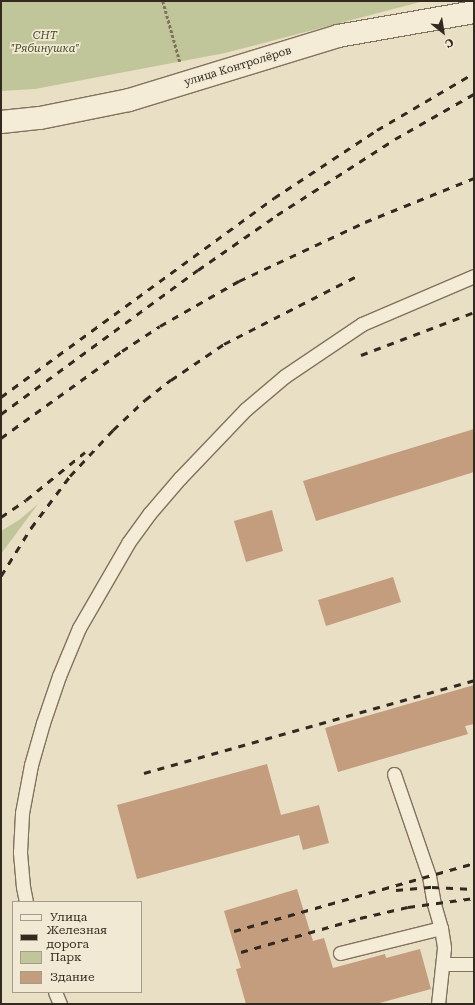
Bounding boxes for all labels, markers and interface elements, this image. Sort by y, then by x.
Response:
north arrow [423,12,463,52]
park label: СНТ "Рябинушка" [11,30,79,56]
text: С [443,35,456,50]
street label: улица Контролёров [183,44,293,90]
legend [12,901,142,993]
text: Улица [50,910,87,924]
text: Железная дорога [46,923,107,951]
text: Парк [50,950,82,964]
text: Здание [50,970,94,984]

